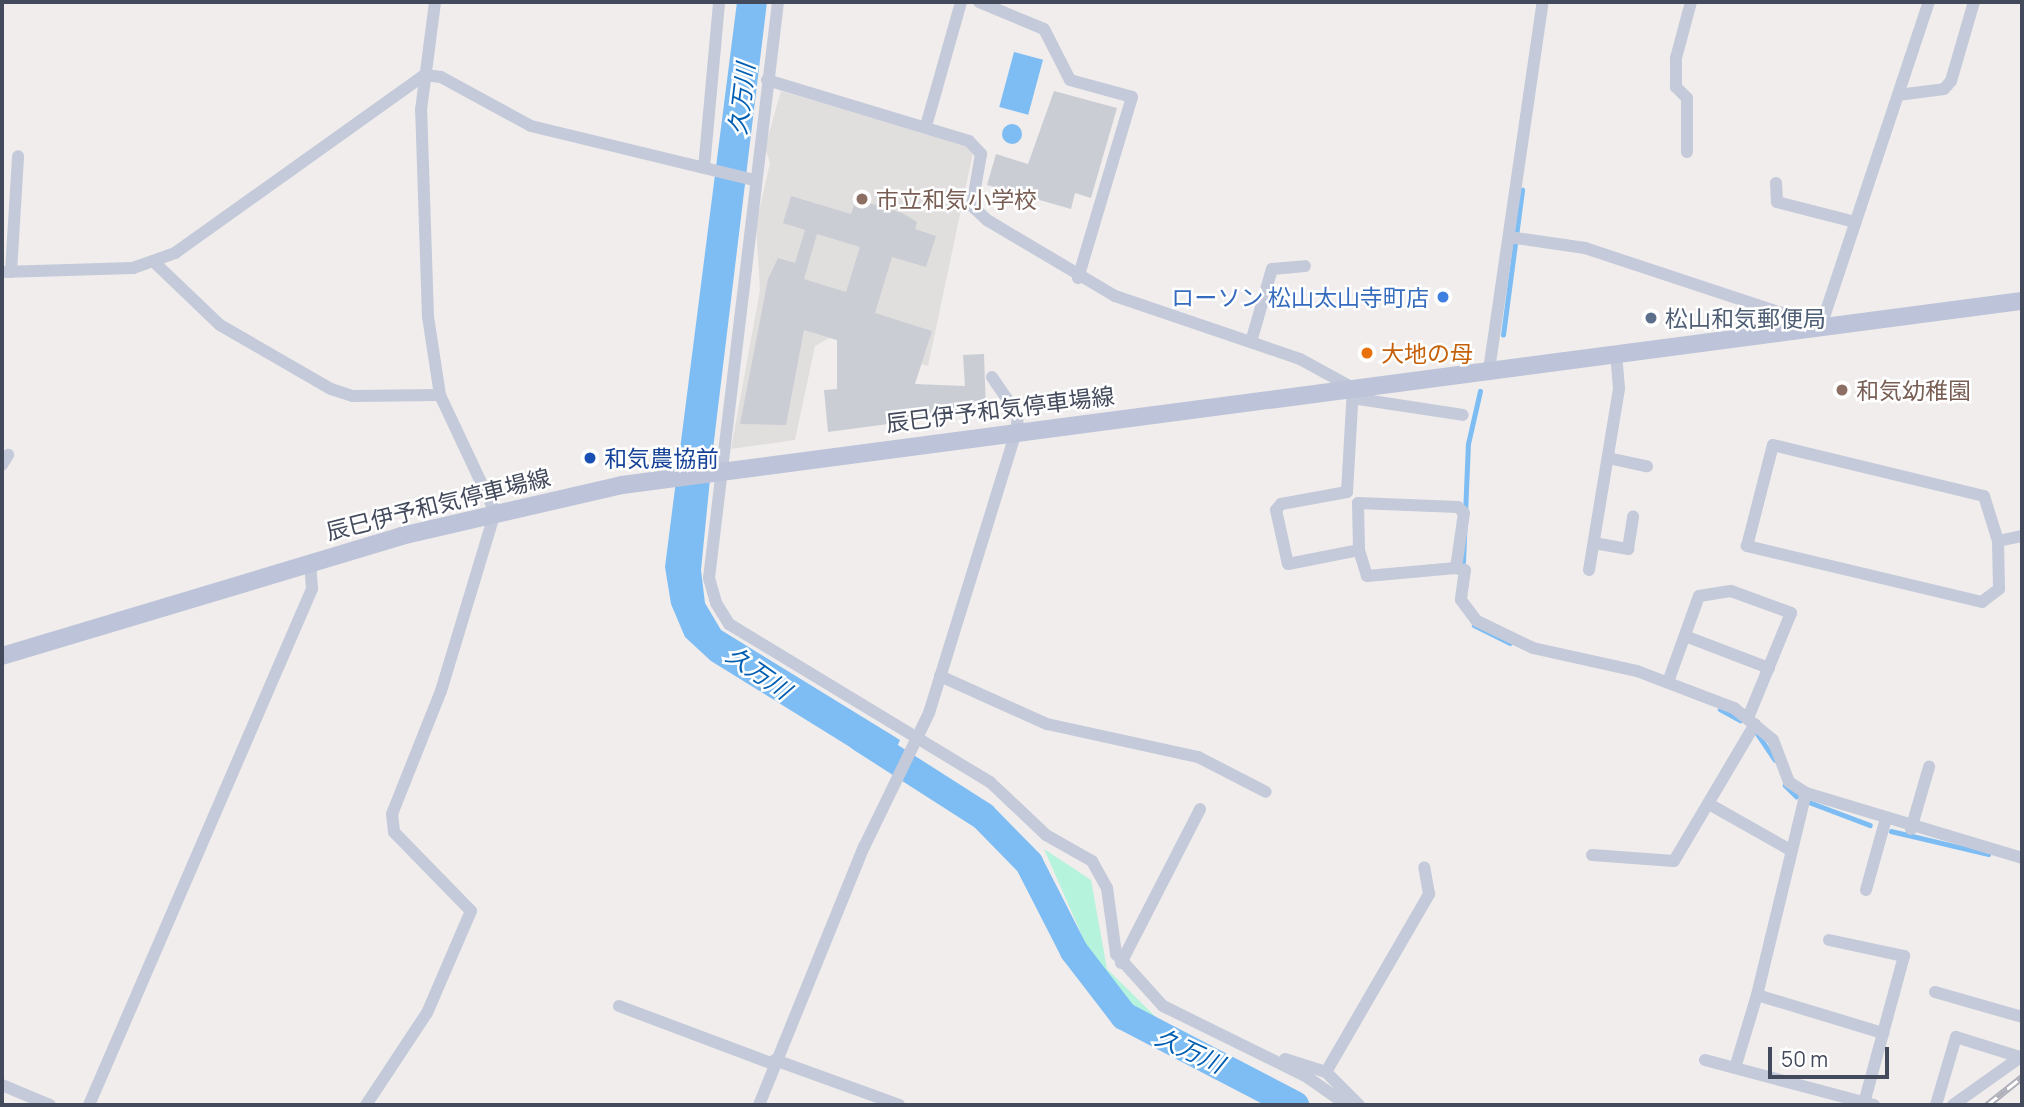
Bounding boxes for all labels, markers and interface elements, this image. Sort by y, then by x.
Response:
water label: 久万川 [722,62,760,136]
place label: 市立和気小学校 [876,185,1037,213]
marker: 市立和気小学校 [854,191,870,207]
place label: ローソン 松山太山寺町店 [1171,283,1429,311]
marker: ローソン 松山太山寺町店 [1435,289,1451,305]
place label: 松山和気郵便局 [1665,304,1826,332]
marker: 松山和気郵便局 [1643,310,1659,326]
place label: 大地の母 [1381,339,1473,367]
marker: 大地の母 [1359,345,1375,361]
place label: 和気幼稚園 [1856,376,1971,404]
street label: 辰巳伊予和気停車場線 [884,381,1116,437]
marker: 和気幼稚園 [1834,382,1850,398]
place label: 和気農協前 [604,444,719,472]
marker: 和気農協前 [582,450,598,466]
street label: 辰巳伊予和気停車場線 [323,463,553,545]
water label: 久万川 [721,640,797,704]
water label: 久万川 [1151,1022,1229,1078]
scale bar [1772,1034,1893,1078]
text: 50 m [1781,1045,1828,1073]

